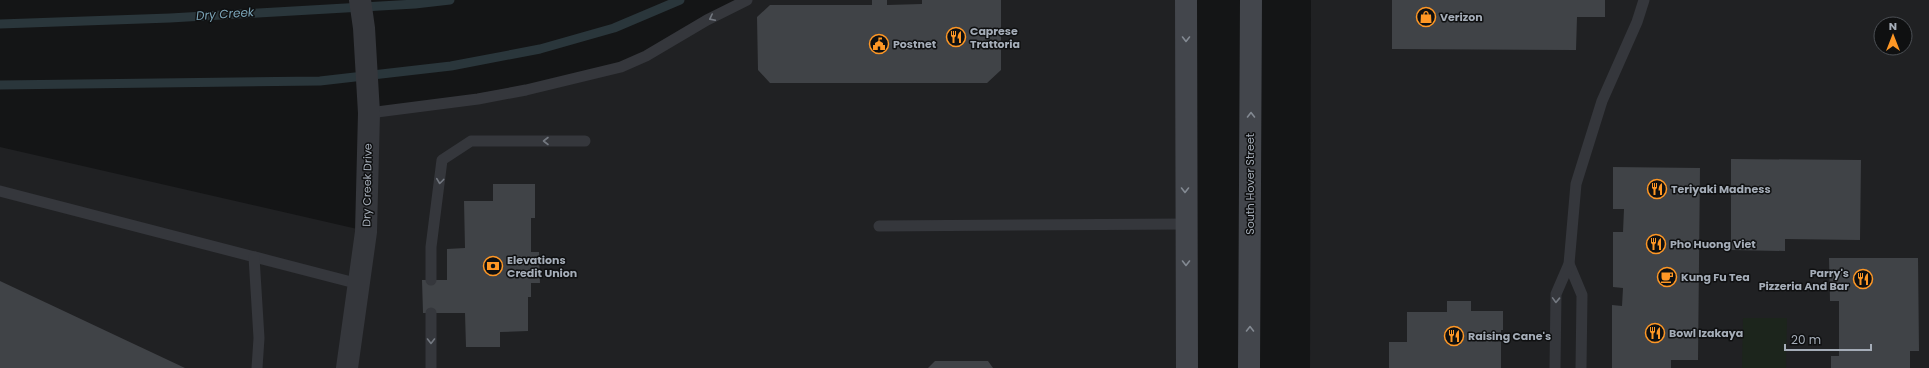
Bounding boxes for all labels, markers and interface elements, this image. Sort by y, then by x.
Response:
water label: Dry Creek [195,3,255,24]
shop icon: Verizon [1415,6,1437,28]
place label: Verizon [1440,9,1483,25]
one-way arrow [709,13,716,20]
north arrow [1873,16,1913,56]
text: N [1889,18,1897,34]
place label: Caprese Trattoria [970,23,1020,52]
restaurant icon: Caprese Trattoria [945,26,967,48]
public building icon: Postnet [868,33,890,55]
place label: Postnet [893,36,937,52]
one-way arrow [1182,36,1190,42]
one-way arrow [1247,112,1255,118]
street label: South Hover Street [1242,133,1258,235]
one-way arrow [543,137,549,145]
street label: Dry Creek Drive [358,143,376,227]
one-way arrow [435,178,444,184]
restaurant icon: Teriyaki Madness [1646,178,1668,200]
place label: Teriyaki Madness [1671,181,1771,197]
one-way arrow [1181,187,1190,193]
restaurant icon: Pho Huong Viet [1645,233,1667,255]
place label: Pho Huong Viet [1670,236,1756,252]
place label: Elevations Credit Union [507,252,577,281]
bank icon: Elevations Credit Union [482,255,504,277]
one-way arrow [1182,260,1190,266]
place label: Parry's Pizzeria And Bar [1759,265,1849,294]
cafe icon: Kung Fu Tea [1656,266,1678,288]
restaurant icon: Parry's Pizzeria And Bar [1852,268,1874,290]
place label: Kung Fu Tea [1681,269,1750,285]
one-way arrow [1552,297,1561,303]
restaurant icon: Bowl Izakaya [1644,322,1666,344]
restaurant icon: Raising Cane's [1443,325,1465,347]
place label: Bowl Izakaya [1669,325,1743,341]
one-way arrow [1245,326,1254,332]
scale bar [1785,326,1871,352]
place label: Raising Cane's [1468,328,1551,344]
text: 20 m [1791,331,1821,348]
one-way arrow [427,338,435,344]

